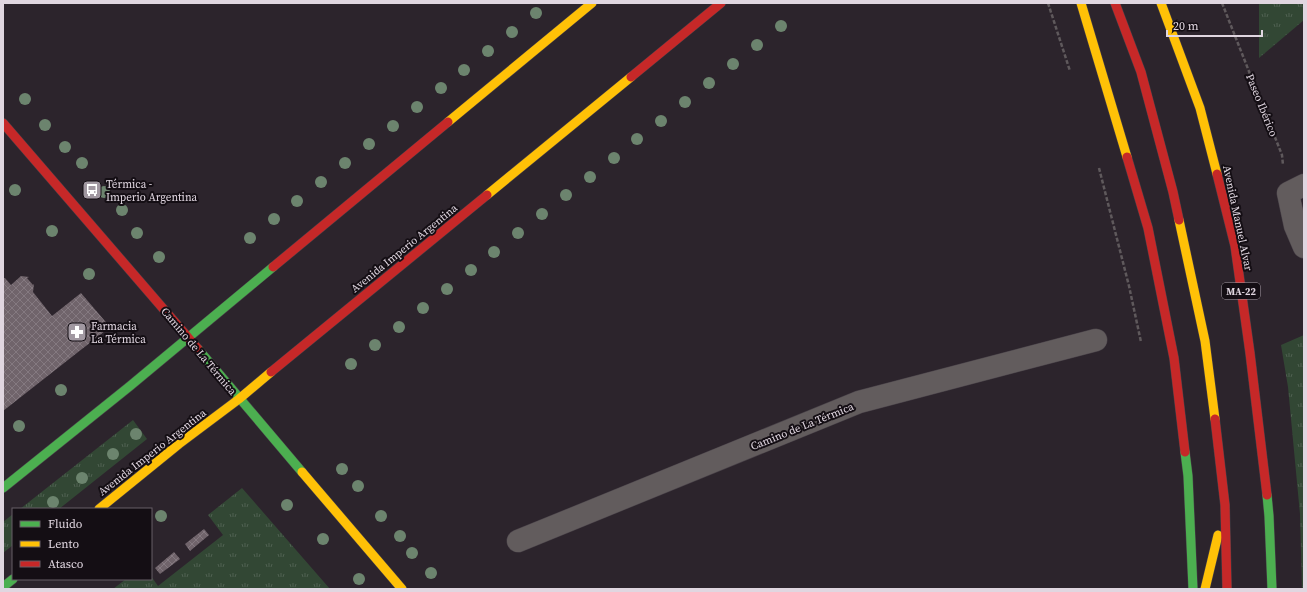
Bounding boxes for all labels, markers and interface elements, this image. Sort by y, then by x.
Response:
scale bar [1167,12,1262,38]
text: 20 m [1173,18,1199,34]
street label: Paseo Ibérico [1242,72,1281,139]
street label: Avenida Manuel Alvar [1219,164,1256,273]
place label: Térmica - Imperio Argentina [106,177,198,205]
bus stop icon: Térmica - Imperio Argentina [81,179,103,201]
street label: Avenida Imperio Argentina [348,200,461,296]
road number: MA-22 [1222,283,1260,299]
street label: Camino de La Térmica [157,304,240,399]
place label: Farmacia La Térmica [91,319,146,347]
pharmacy icon: Farmacia La Térmica [66,321,88,343]
street label: Camino de La Térmica [748,399,856,454]
street label: Avenida Imperio Argentina [95,405,210,499]
legend [12,508,152,580]
text: Fluido [48,516,83,532]
text: Lento [48,536,79,552]
text: Atasco [48,556,84,572]

